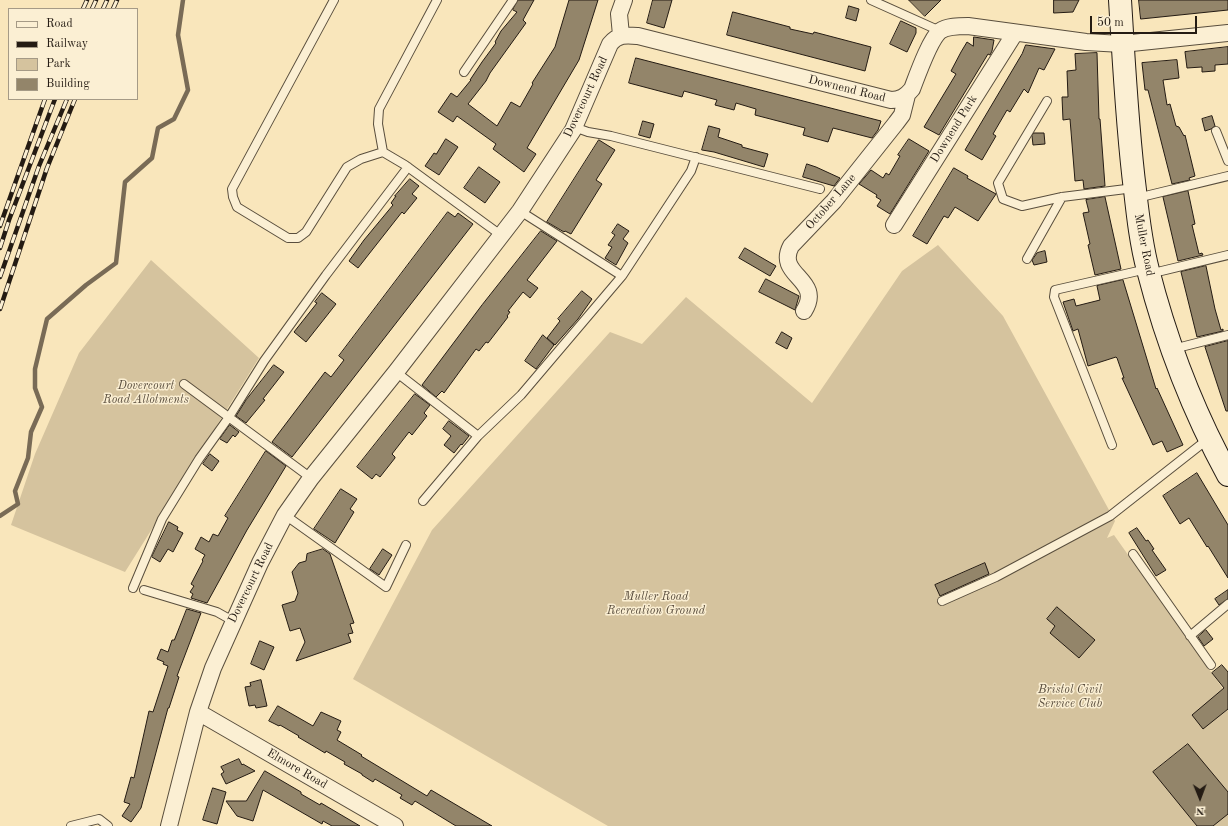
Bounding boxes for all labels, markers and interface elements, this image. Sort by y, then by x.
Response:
legend [8,8,138,100]
scale bar [1092,8,1199,34]
text: 50 m [1097,17,1124,29]
text: Road [46,18,73,30]
text: Railway [46,38,88,50]
street label: Dovercourt Road [561,54,611,140]
text: Park [46,58,71,70]
street label: Downend Road [807,72,887,106]
text: Building [46,78,90,90]
street label: Downend Park [927,92,981,166]
street label: October Lane [803,171,859,233]
street label: Muller Road [1131,212,1157,278]
park label: Dovercourt Road Allotments [103,379,189,407]
street label: Dovercourt Road [225,540,277,626]
park label: Muller Road Recreation Ground [607,590,705,618]
park label: Bristol Civil Service Club [1038,683,1102,711]
street label: Elmore Road [264,746,330,792]
north arrow [1180,778,1220,818]
text: N [1196,805,1205,816]

